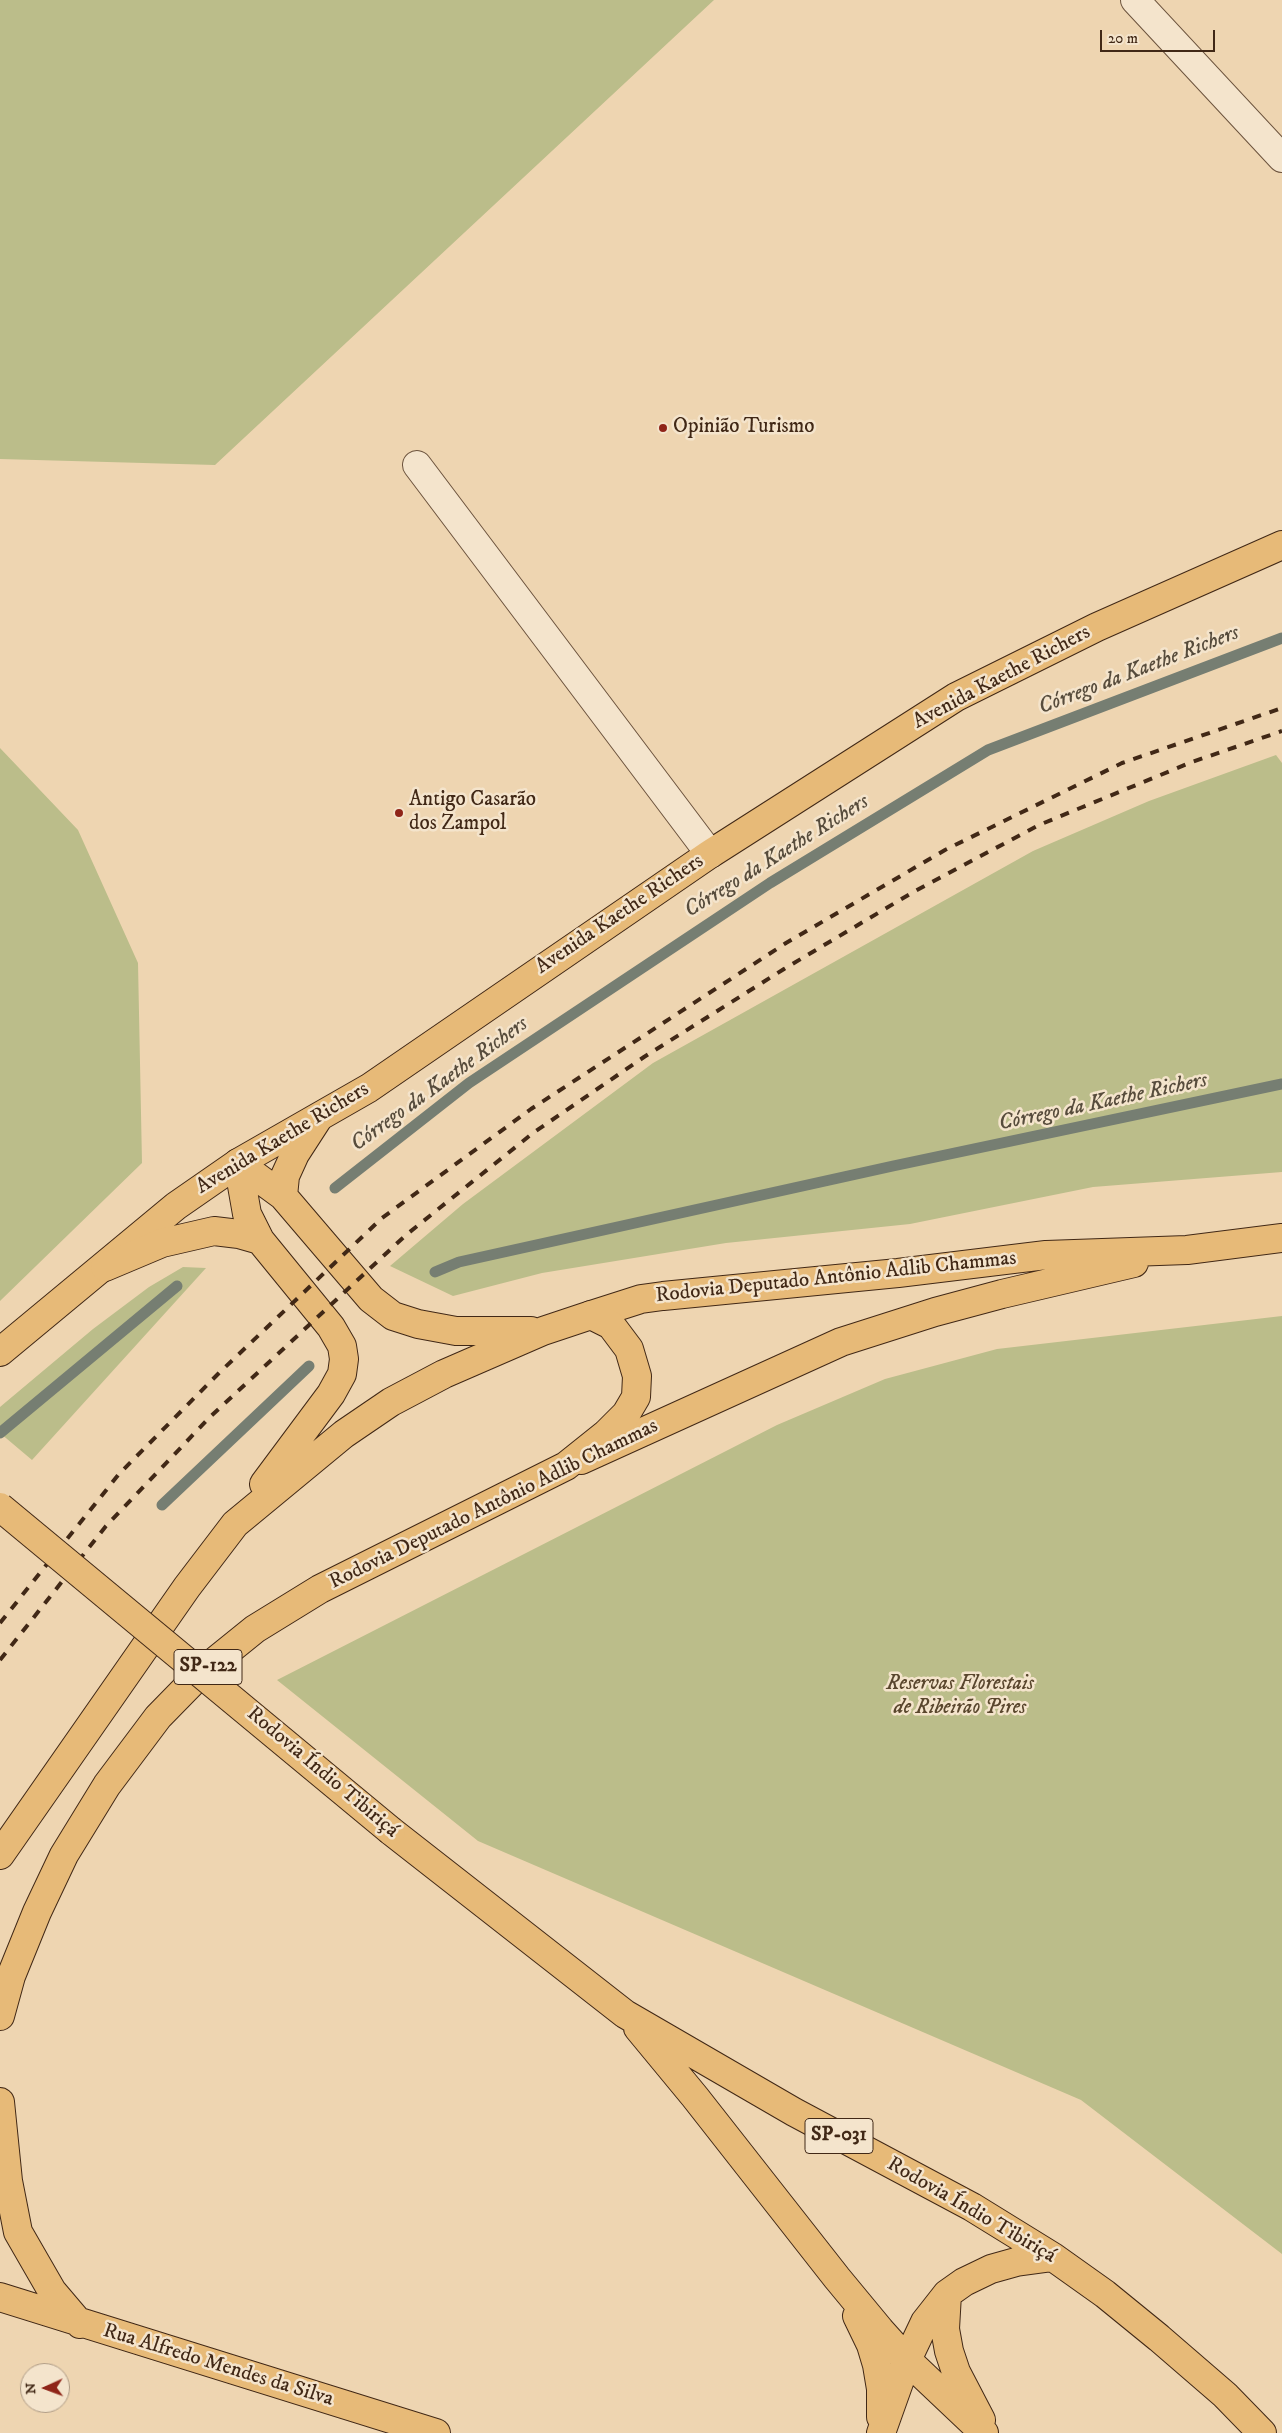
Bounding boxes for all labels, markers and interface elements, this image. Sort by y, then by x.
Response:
scale bar [1102,20,1217,52]
text: 20 m [1108,29,1138,48]
place label: Opinião Turismo [673,415,815,441]
marker: Opinião Turismo [657,422,669,434]
street label: Avenida Kaethe Richers [909,621,1095,735]
water label: Córrego da Kaethe Richers [1035,621,1243,721]
place label: Antigo Casarão dos Zampol [409,788,536,838]
water label: Córrego da Kaethe Richers [680,789,874,925]
marker: Antigo Casarão dos Zampol [393,807,405,819]
street label: Avenida Kaethe Richers [531,849,709,981]
water label: Córrego da Kaethe Richers [346,1012,534,1158]
water label: Córrego da Kaethe Richers [996,1068,1210,1138]
street label: Avenida Kaethe Richers [192,1077,374,1201]
street label: Rodovia Deputado Antônio Adlib Chammas [655,1247,1017,1309]
street label: Rodovia Deputado Antônio Adlib Chammas [326,1414,662,1596]
road number: SP-122 [174,1650,242,1684]
park label: Reservas Florestais de Ribeirão Pires [886,1672,1034,1722]
street label: Rodovia Índio Tibiriçá [241,1702,403,1844]
road number: SP-031 [805,2118,873,2154]
street label: Rodovia Índio Tibiriçá [882,2152,1060,2270]
street label: Rua Alfredo Mendes da Silva [100,2319,336,2413]
north arrow [20,2363,70,2413]
text: N [22,2382,40,2395]

